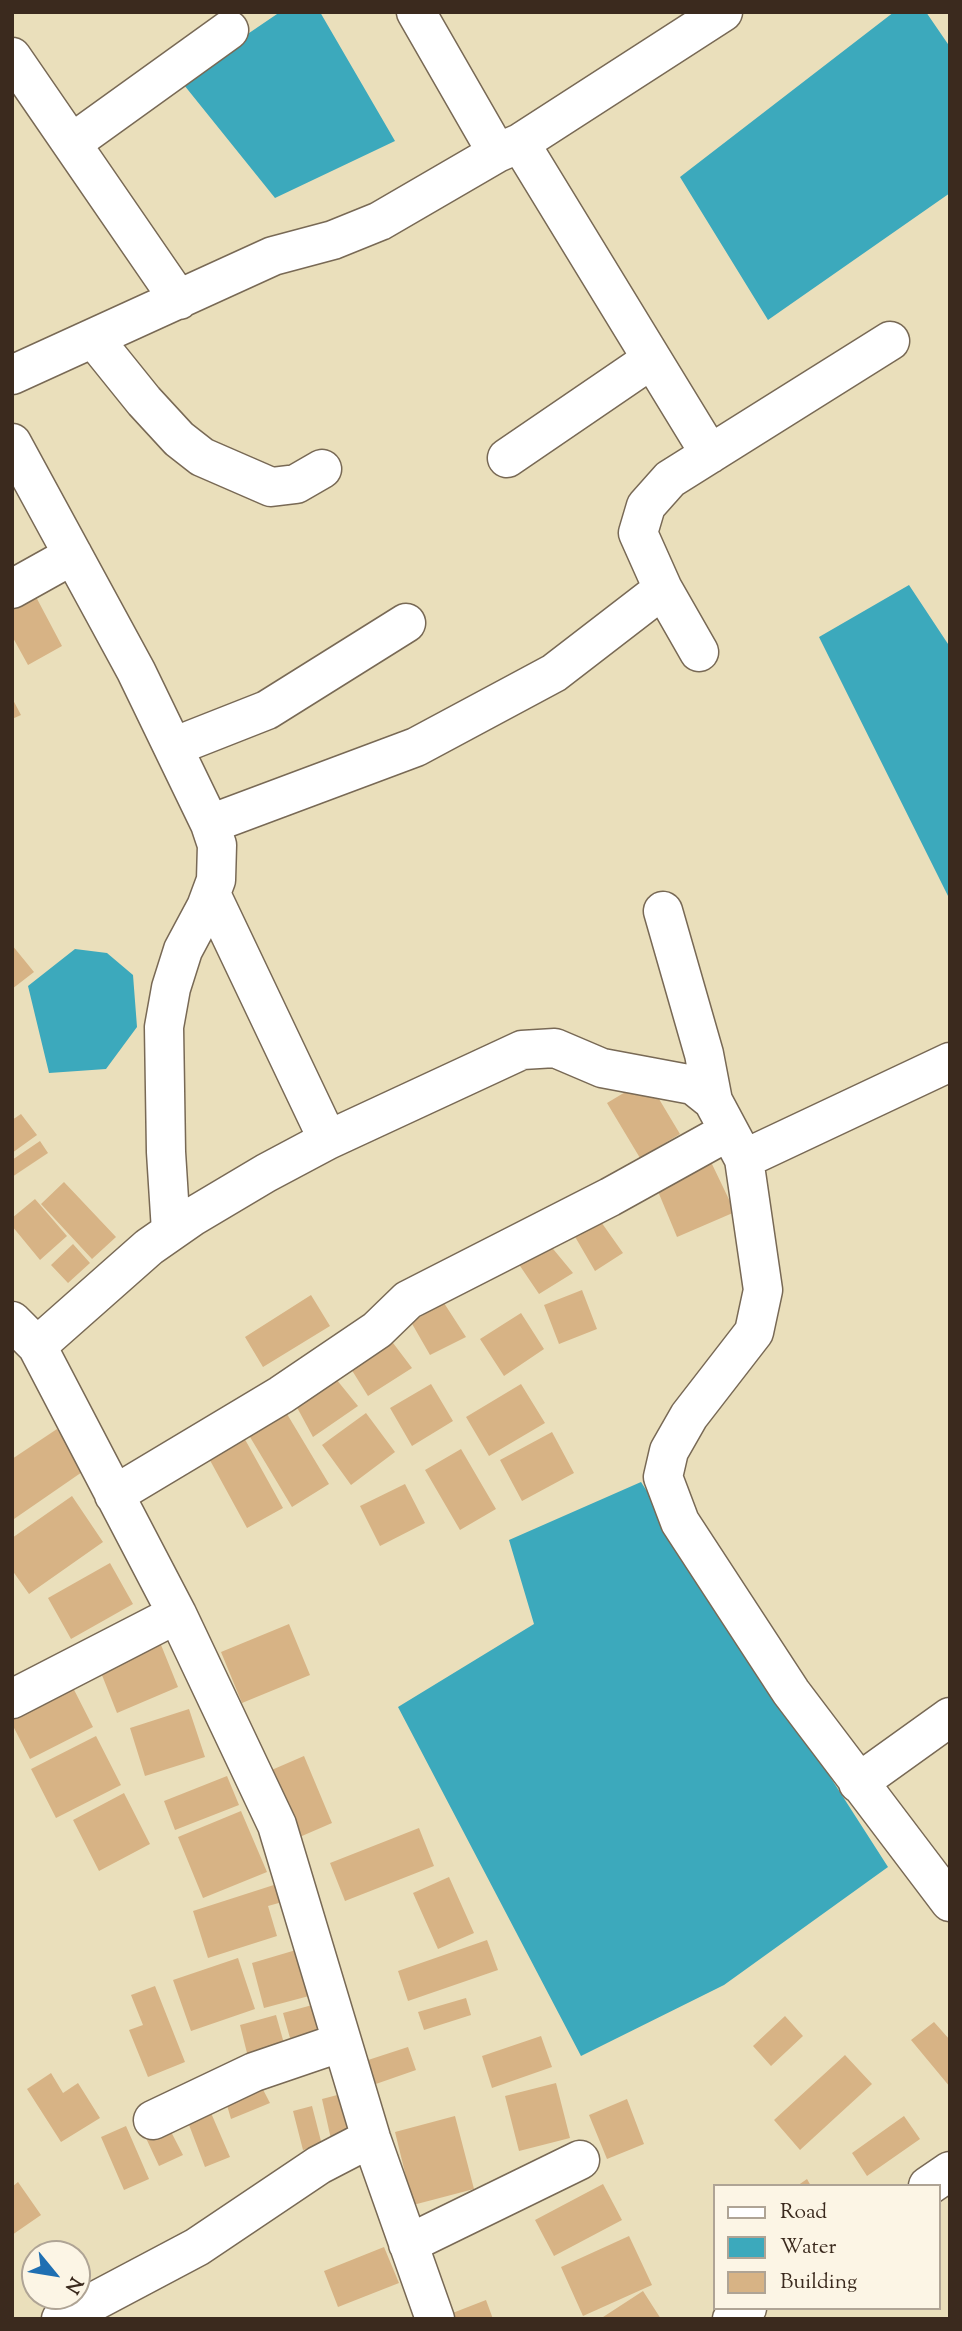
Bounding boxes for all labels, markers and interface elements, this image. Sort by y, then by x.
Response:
legend [713,2184,941,2310]
text: Road [780,2198,827,2228]
text: Water [780,2233,836,2263]
north arrow [21,2240,91,2310]
text: Building [780,2268,857,2298]
text: N [57,2271,88,2298]

